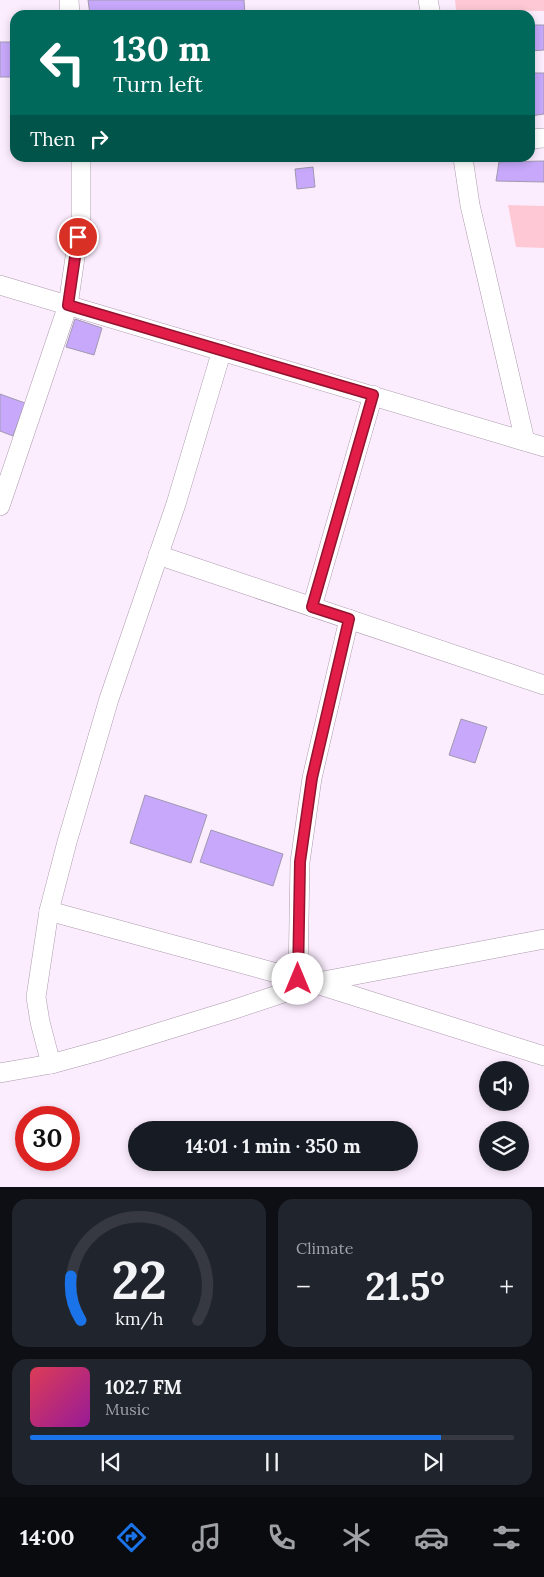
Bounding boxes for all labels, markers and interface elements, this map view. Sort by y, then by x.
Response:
text: 130 m [113,26,210,71]
icon: left [30,30,95,95]
text: Turn left [113,70,203,98]
icon: right [85,125,113,153]
text: Then [30,127,75,151]
pin [57,216,99,258]
icon: arrive [64,223,92,251]
position arrow [271,952,323,1004]
map controls [479,1061,529,1171]
button: sound [479,1061,529,1111]
speed limit sign: 30 [15,1106,80,1171]
button: layers [479,1121,529,1171]
text: 14:01 · 1 min · 350 m [185,1134,361,1158]
text: Climate [296,1238,353,1258]
text: 22 [111,1247,167,1313]
text: 21.5° [365,1262,445,1310]
text: − [296,1269,311,1305]
text: + [499,1269,514,1305]
text: km/h [115,1307,163,1330]
text: 102.7 FM [105,1375,182,1399]
text: Music [105,1399,150,1419]
icon: previous [97,1448,125,1476]
icon: pause [258,1448,286,1476]
icon: next [419,1448,447,1476]
icon: directions [114,1520,149,1555]
icon: music [189,1520,224,1555]
icon: phone [264,1520,299,1555]
icon: climate [339,1520,374,1555]
icon: car [414,1520,449,1555]
icon: filters [489,1520,524,1555]
text: 14:00 [20,1523,74,1551]

